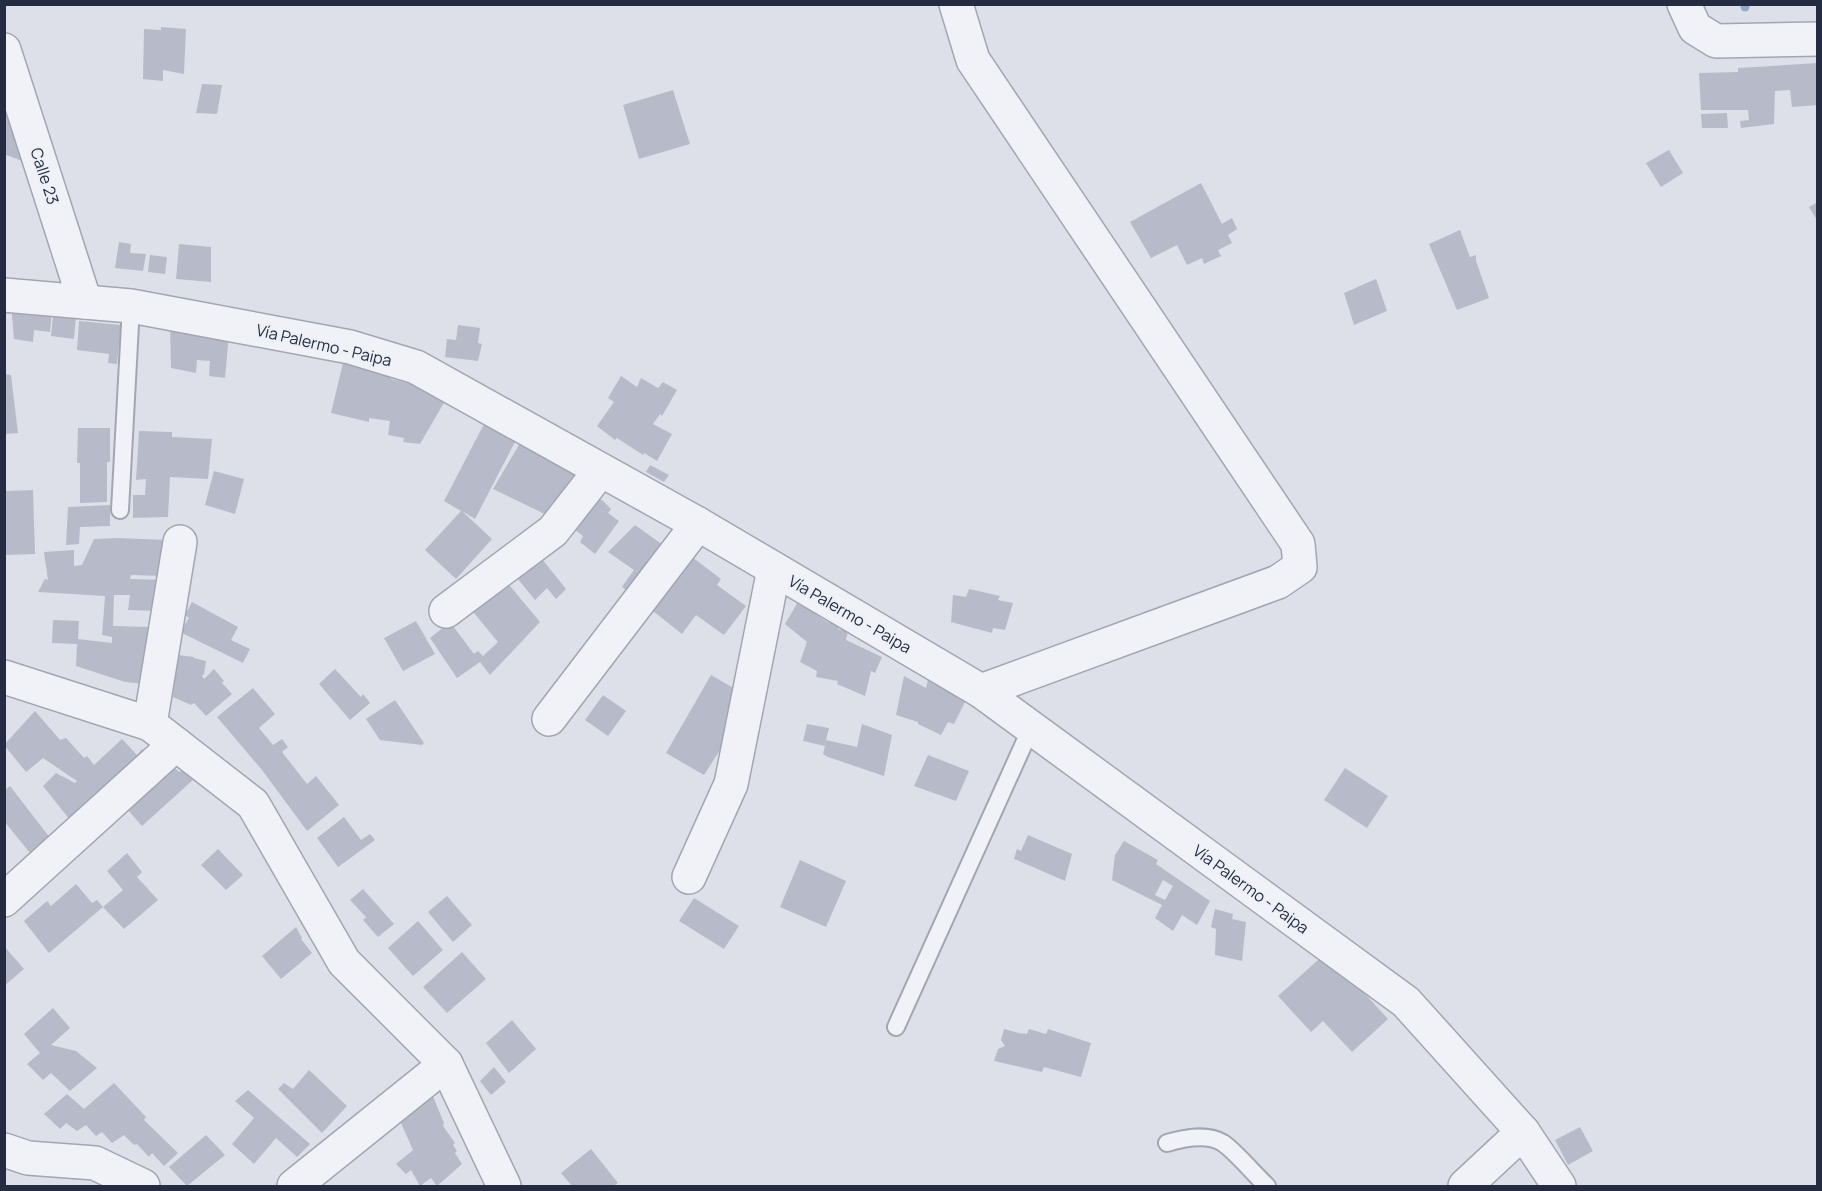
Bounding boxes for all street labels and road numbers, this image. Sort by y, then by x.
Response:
street label: Calle 23 [26,145,64,207]
street label: Vía Palermo - Paipa [254,319,394,371]
street label: Vía Palermo - Paipa [784,570,916,658]
street label: Vía Palermo - Paipa [1188,839,1314,939]

